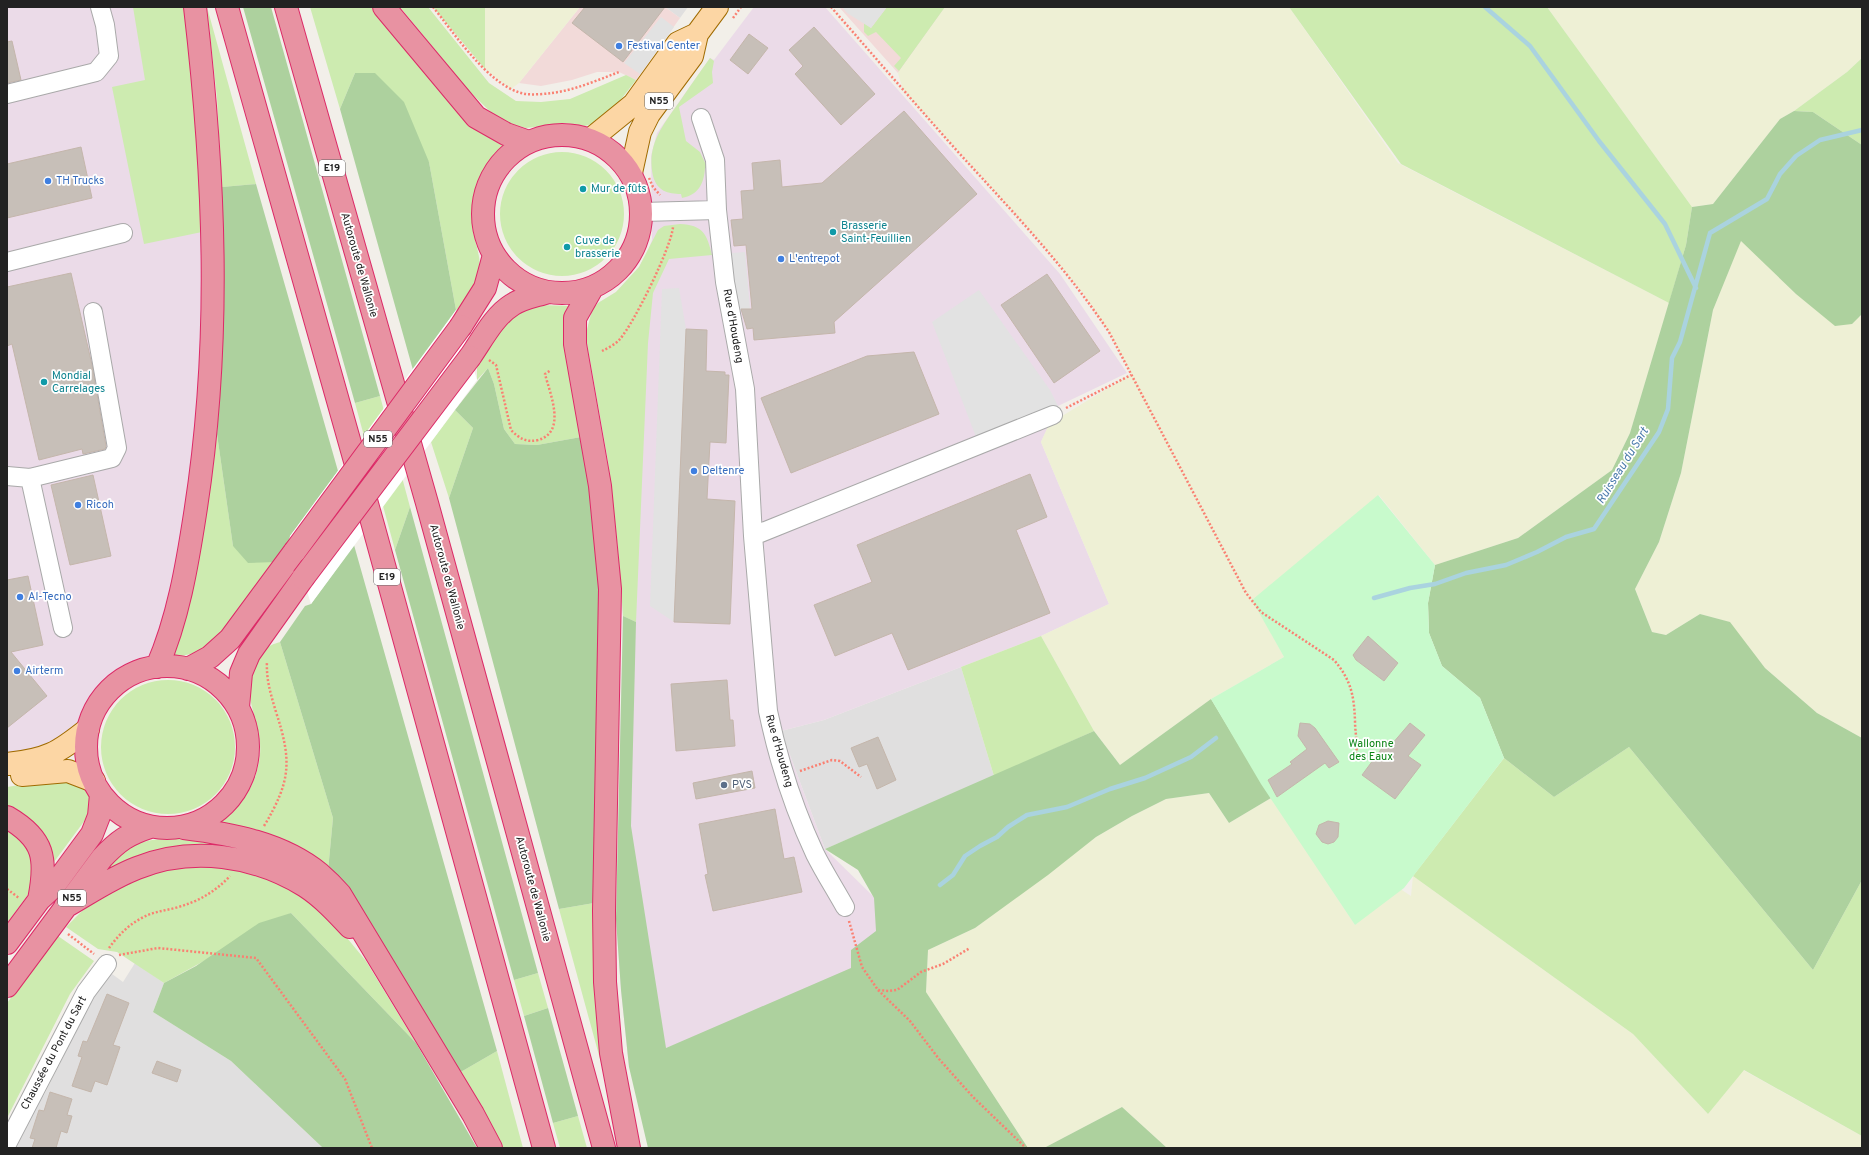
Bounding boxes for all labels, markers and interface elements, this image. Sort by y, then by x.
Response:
place label: Festival Center [627,39,701,53]
marker: Festival Center [614,41,624,51]
road number: N55 [645,93,673,109]
road number: E19 [319,160,345,176]
place label: TH Trucks [56,174,104,188]
marker: TH Trucks [43,176,53,186]
place label: Mur de fûts [591,182,647,196]
marker: Mur de fûts [578,184,588,194]
street label: Autoroute de Wallonie [337,211,381,319]
place label: Brasserie Saint-Feuillien [841,219,911,246]
marker: Brasserie Saint-Feuillien [828,227,838,237]
place label: Cuve de brasserie [575,234,620,261]
marker: Cuve de brasserie [562,242,572,252]
place label: L'entrepot [789,252,840,266]
marker: L'entrepot [776,254,786,264]
street label: Rue d'Houdeng [720,288,746,364]
place label: Mondial Carrelages [52,369,105,396]
marker: Mondial Carrelages [39,377,49,387]
water label: Ruisseau du Sart [1593,424,1653,507]
road number: N55 [364,431,392,447]
place label: Deltenre [702,464,745,478]
marker: Deltenre [689,466,699,476]
place label: Ricoh [86,498,114,512]
marker: Ricoh [73,500,83,510]
street label: Autoroute de Wallonie [426,523,468,631]
road number: E19 [374,569,400,585]
place label: Al-Tecno [28,590,72,604]
marker: Al-Tecno [15,592,25,602]
place label: Airterm [25,664,63,678]
marker: Airterm [12,666,22,676]
street label: Rue d'Houdeng [762,713,796,789]
park label: Wallonne des Eaux [1348,737,1394,764]
place label: PVS [732,778,752,792]
marker: PVS [719,780,729,790]
street label: Autoroute de Wallonie [512,835,554,943]
road number: N55 [58,890,86,906]
street label: Chaussée du Pont du Sart [18,994,90,1112]

